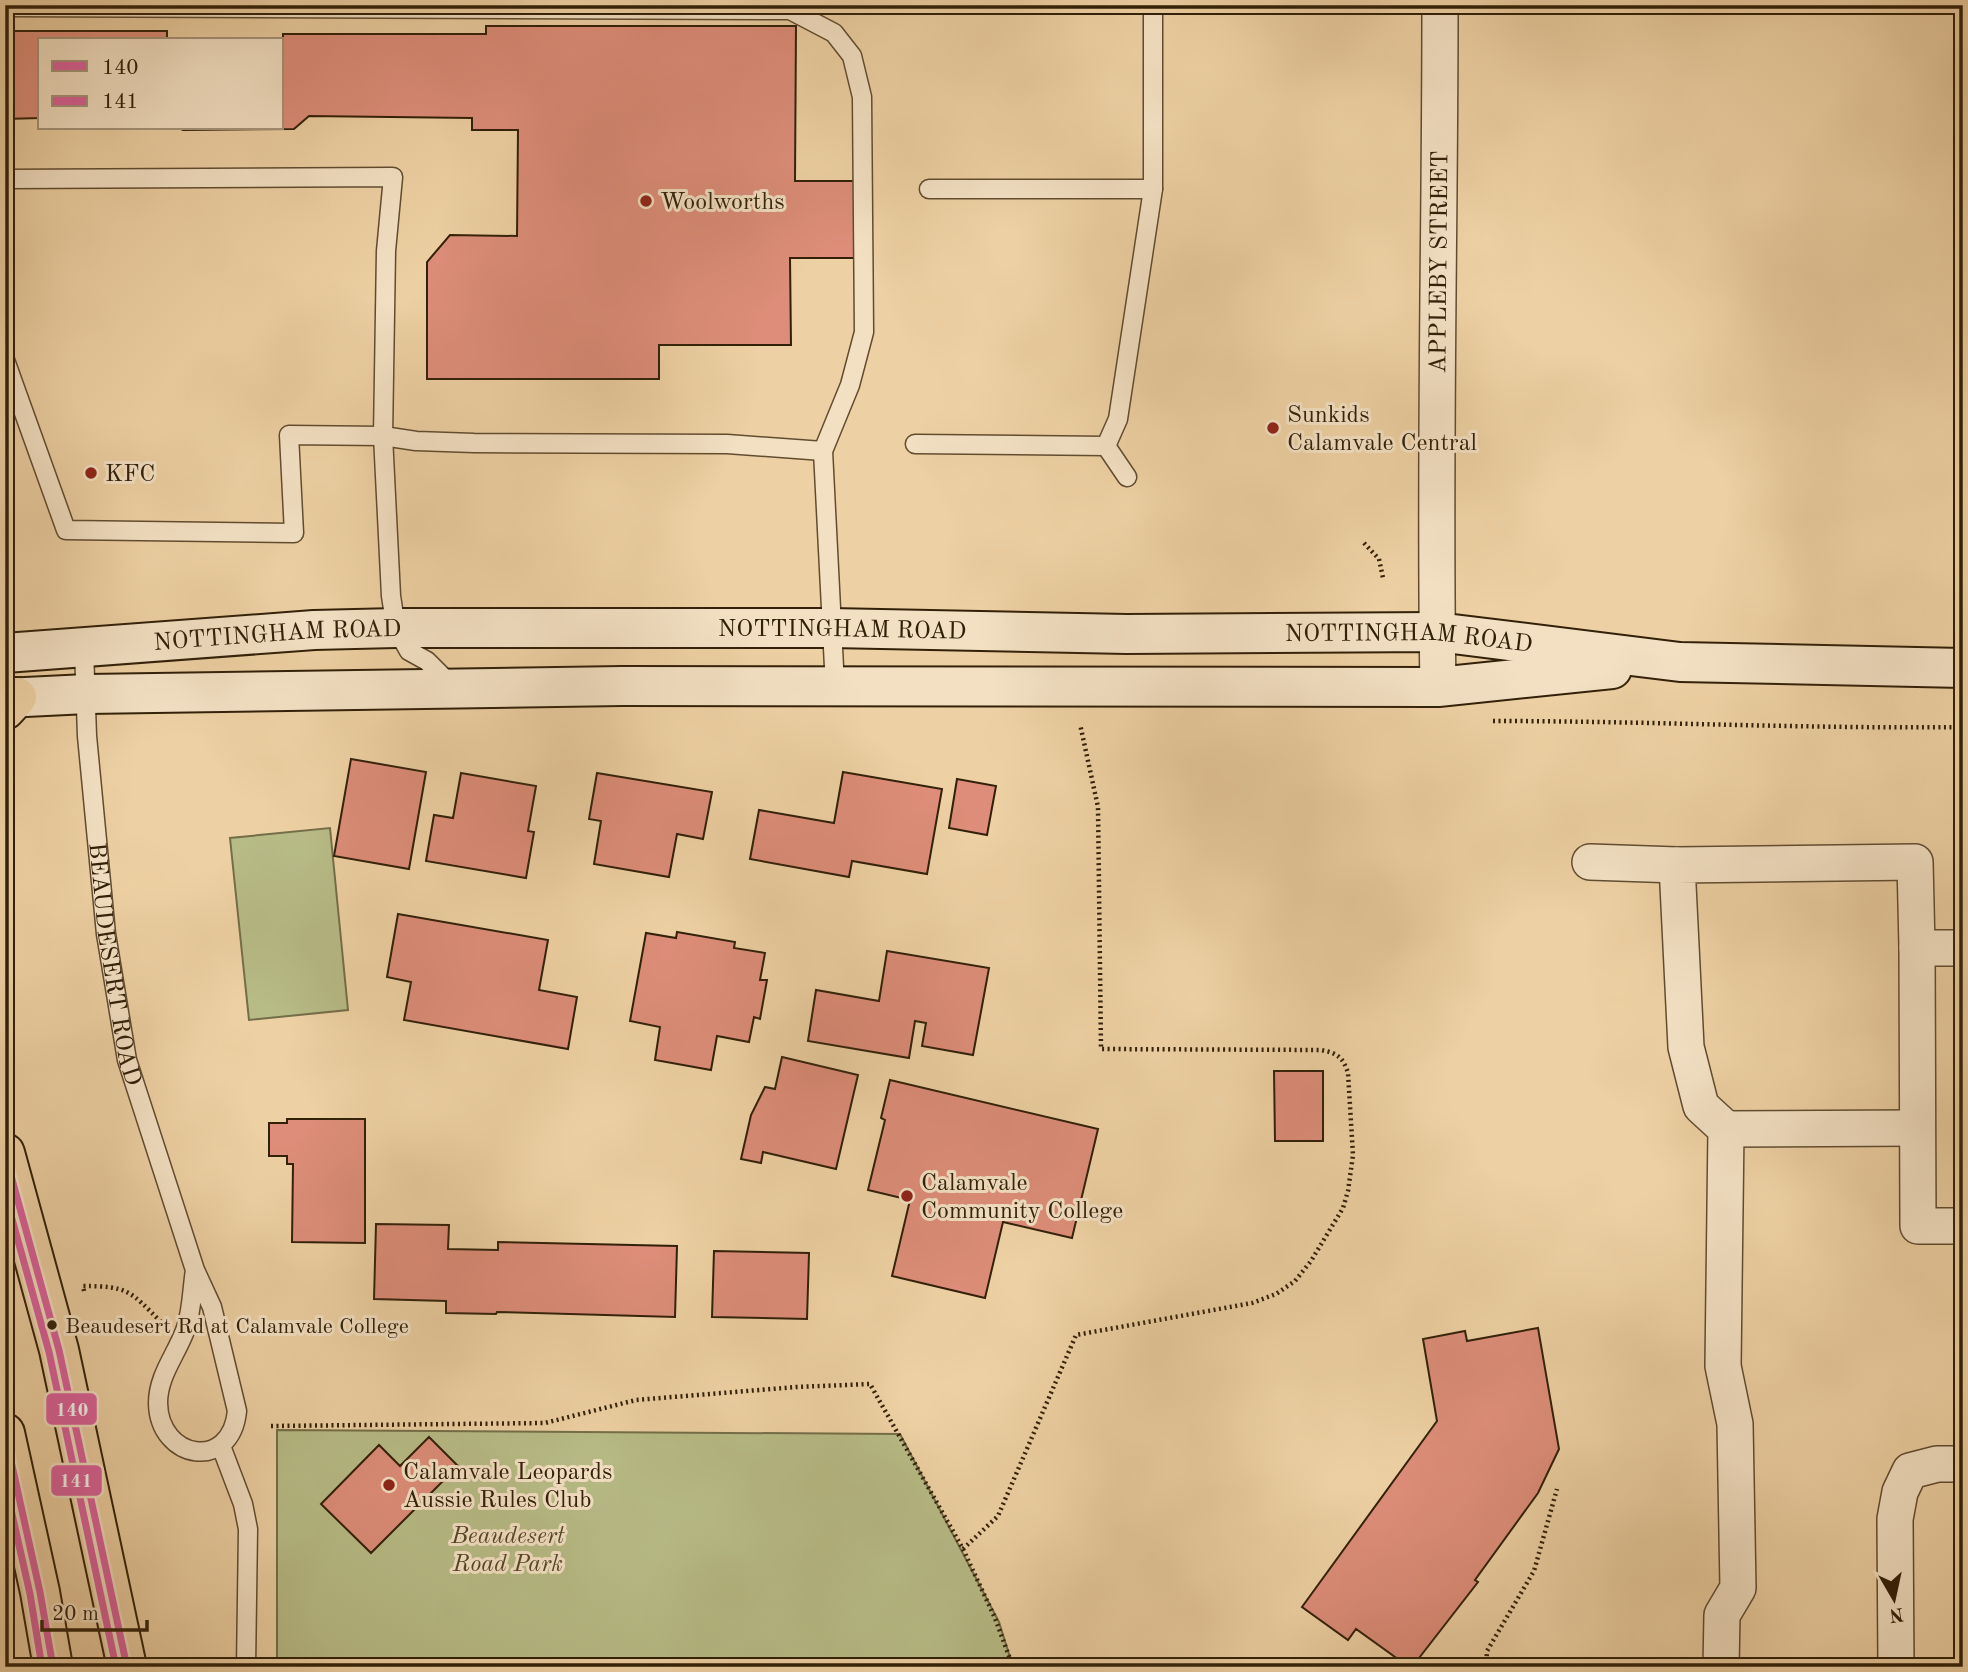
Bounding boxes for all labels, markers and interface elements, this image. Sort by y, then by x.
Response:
legend [38,38,284,130]
text: 140 [102,58,139,79]
text: 141 [102,92,139,113]
street label: APPLEBY STREET [1427,150,1453,374]
place label: Woolworths [660,191,785,215]
marker: Woolworths [638,193,654,209]
place label: Sunkids Calamvale Central [1287,404,1477,456]
marker: Sunkids Calamvale Central [1265,420,1281,436]
place label: KFC [105,463,155,487]
marker: KFC [83,465,99,481]
street label: NOTTINGHAM ROAD [153,618,402,656]
street label: NOTTINGHAM ROAD [718,618,967,645]
street label: NOTTINGHAM ROAD [1285,622,1534,658]
street label: BEAUDESERT ROAD [83,842,145,1089]
place label: Calamvale Community College [921,1172,1123,1224]
marker: Calamvale Community College [899,1188,915,1204]
place label: Beaudesert Rd at Calamvale College [65,1316,409,1338]
marker: Beaudesert Rd at Calamvale College [45,1318,59,1332]
line badge: 140 [45,1392,98,1426]
text: 140 [55,1402,89,1421]
place label: Calamvale Leopards Aussie Rules Club [403,1461,612,1513]
line badge: 141 [50,1464,103,1497]
text: 141 [59,1473,93,1492]
marker: Calamvale Leopards Aussie Rules Club [381,1477,397,1493]
park label: Beaudesert Road Park [450,1525,565,1577]
north arrow [1860,1564,1930,1634]
scale bar [42,1588,147,1632]
text: N [1887,1603,1905,1624]
text: 20 m [52,1604,99,1625]

